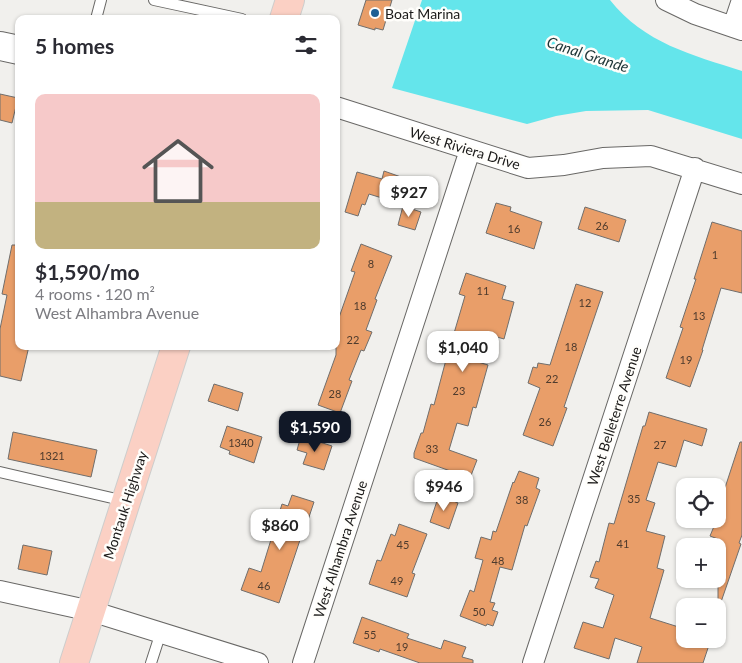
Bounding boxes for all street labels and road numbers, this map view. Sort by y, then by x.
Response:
street label: West Riviera Drive [408,123,522,173]
street label: West Belleterre Avenue [583,344,645,488]
street label: Montauk Highway [99,448,151,561]
street label: West Alhambra Avenue [310,478,370,620]

